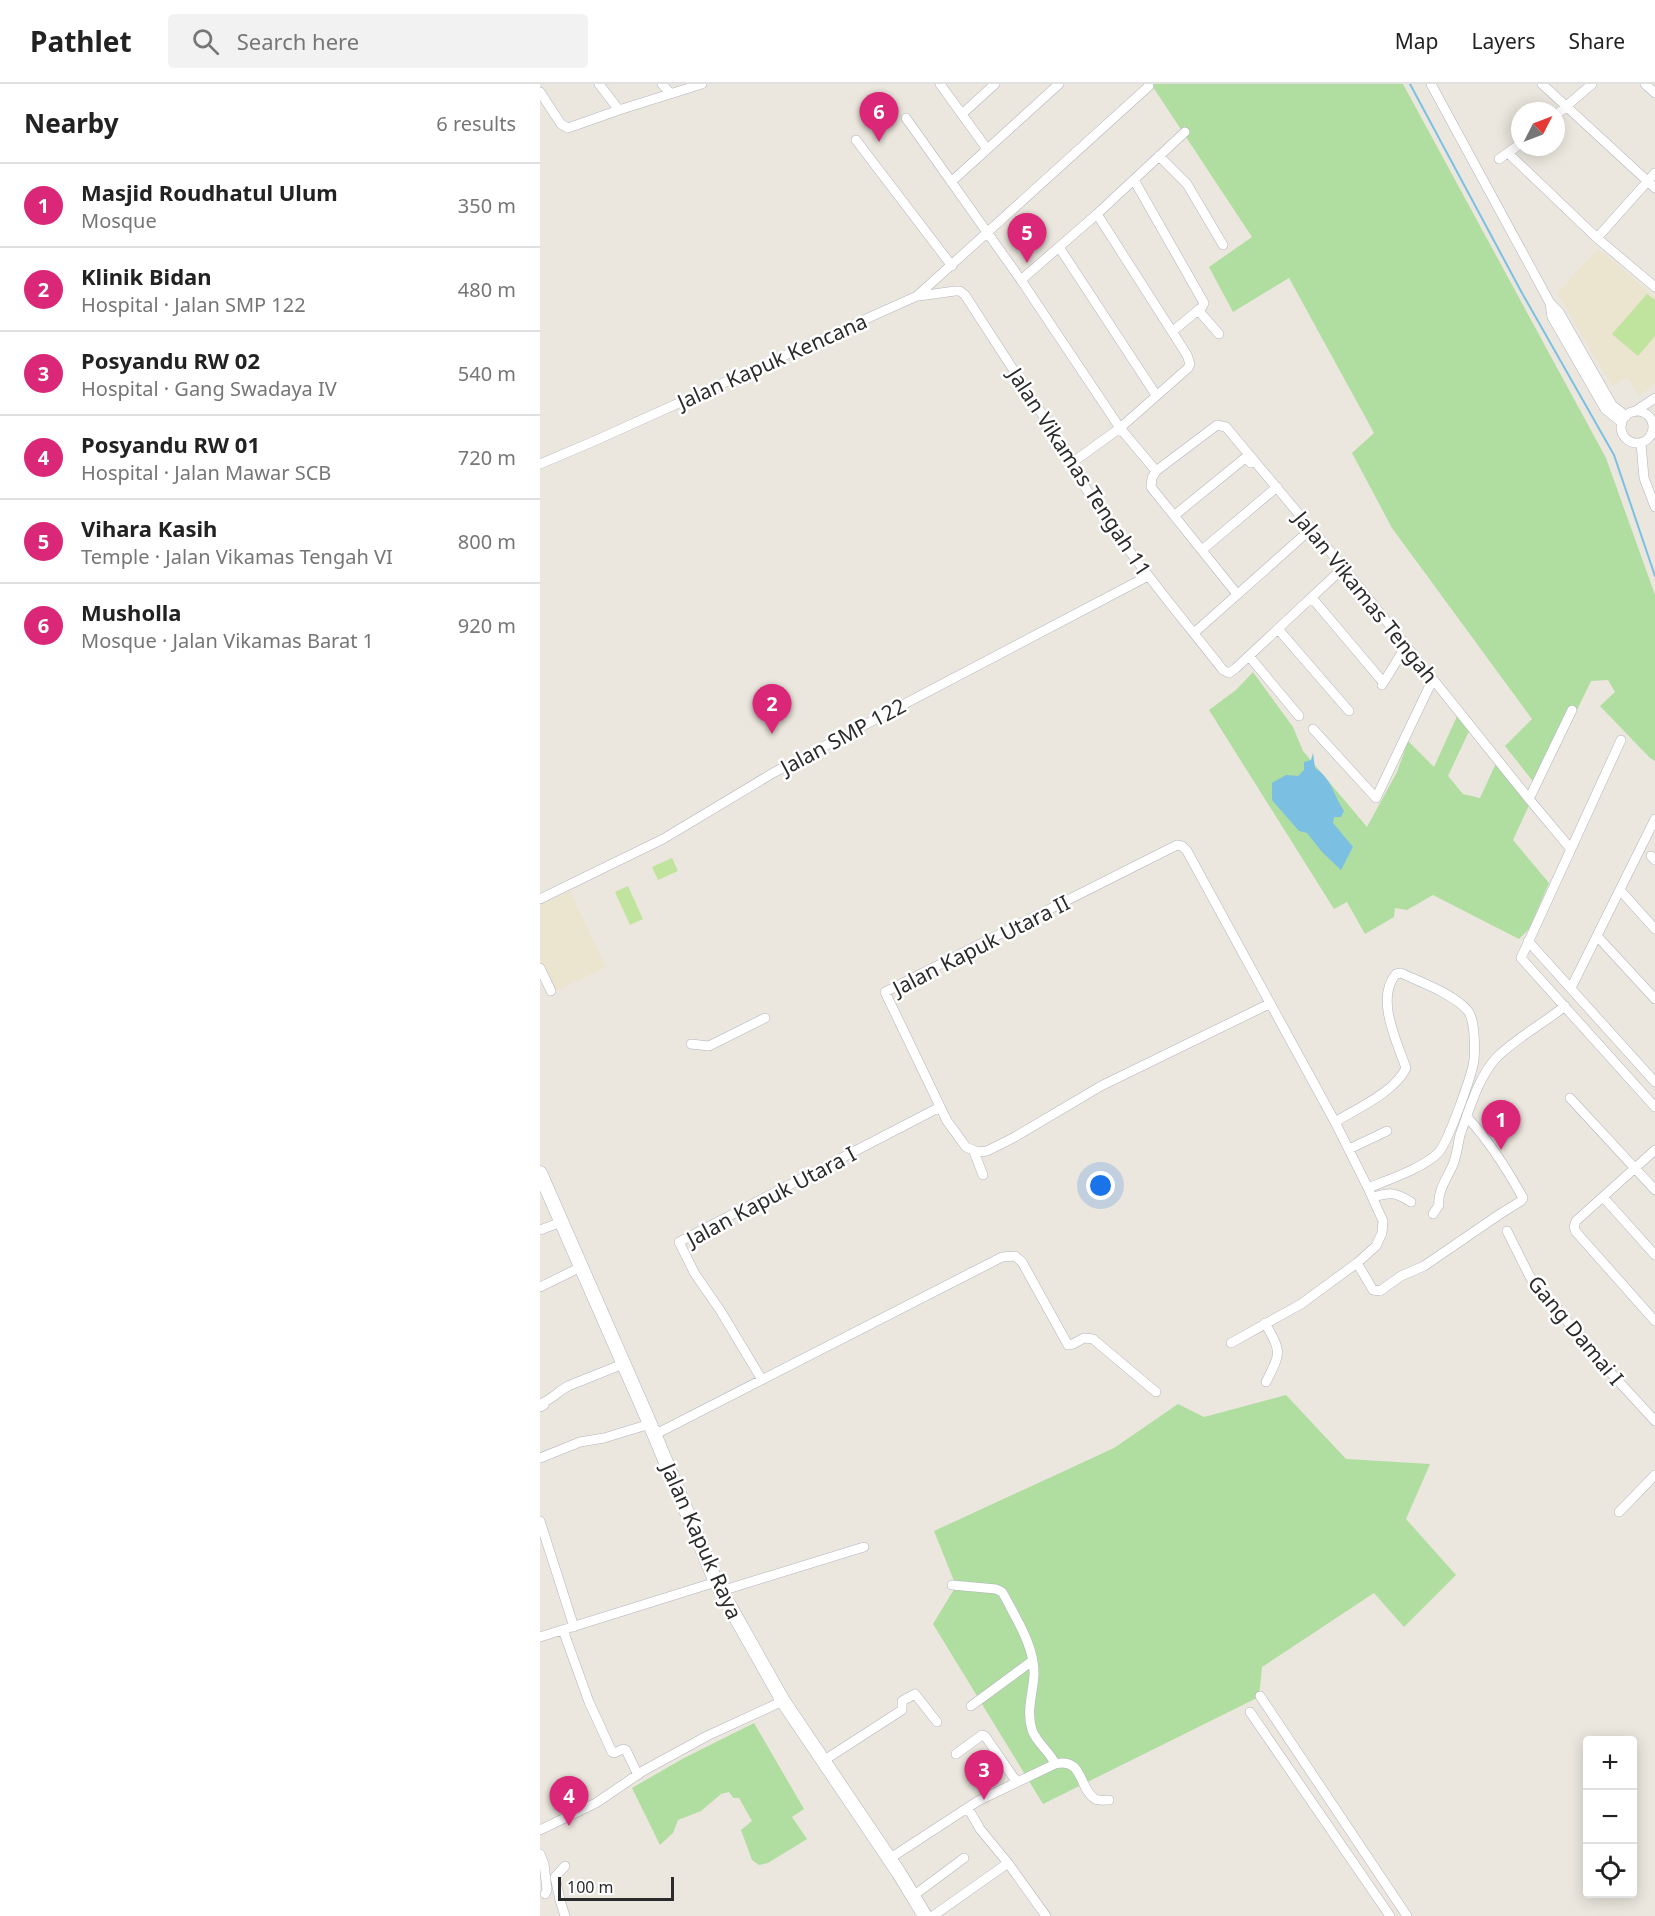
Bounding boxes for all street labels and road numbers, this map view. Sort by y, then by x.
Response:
street label: Jalan Kapuk Kencana [671,307,871,416]
street label: Jalan Vikamas Tengah 11 [1001,361,1158,582]
street label: Jalan Vikamas Tengah [1287,504,1444,689]
street label: Jalan SMP 122 [774,691,910,782]
street label: Jalan Kapuk Utara II [886,888,1074,1003]
street label: Jalan Kapuk Utara I [680,1140,860,1253]
street label: Gang Damai I [1522,1269,1630,1391]
street label: Jalan Kapuk Raya [654,1457,749,1623]

